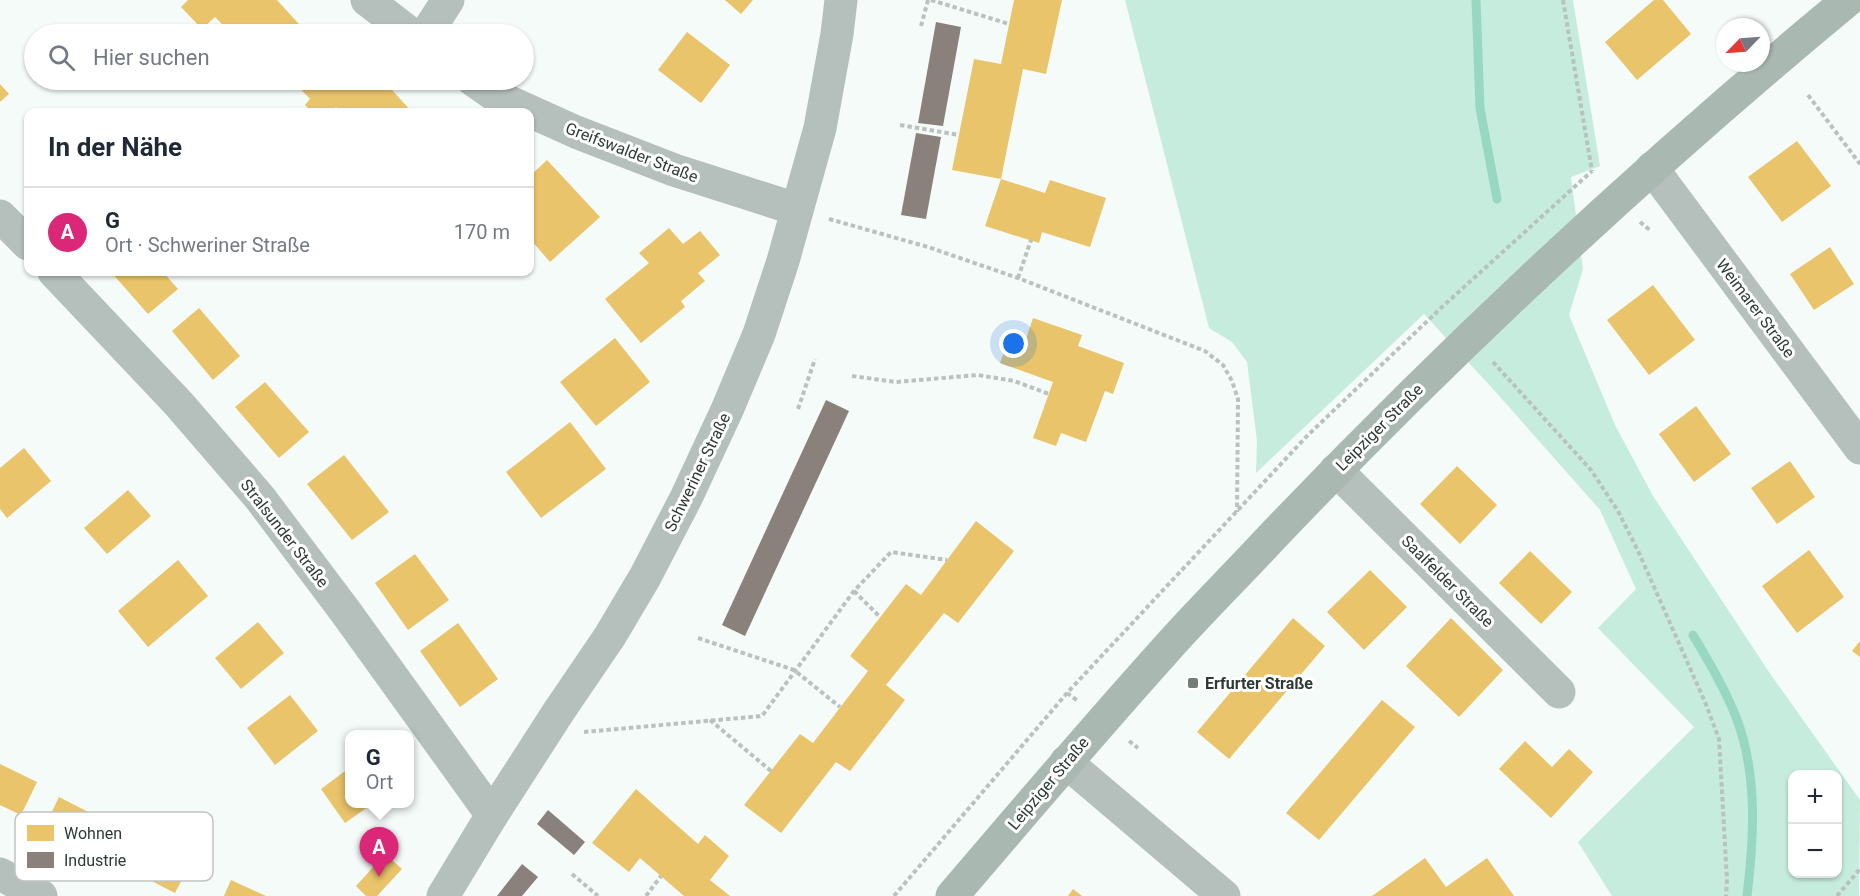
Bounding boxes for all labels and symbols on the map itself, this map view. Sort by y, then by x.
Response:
north arrow [1716,18,1770,72]
street label: Greifswalder Straße [563,118,701,186]
street label: Weimarer Straße [1712,255,1799,361]
your location [999,329,1028,358]
street label: Leipziger Straße [1332,380,1427,475]
street label: Schweriner Straße [660,410,734,535]
street label: Stralsunder Straße [237,476,333,591]
street label: Saalfelder Straße [1398,532,1497,631]
place label: Erfurter Straße [1205,674,1313,693]
marker: Erfurter Straße [1186,676,1200,690]
street label: Leipziger Straße [1004,733,1093,834]
legend [15,812,213,881]
text: Wohnen [64,824,122,843]
pin: A [360,828,398,877]
text: Industrie [64,851,126,870]

